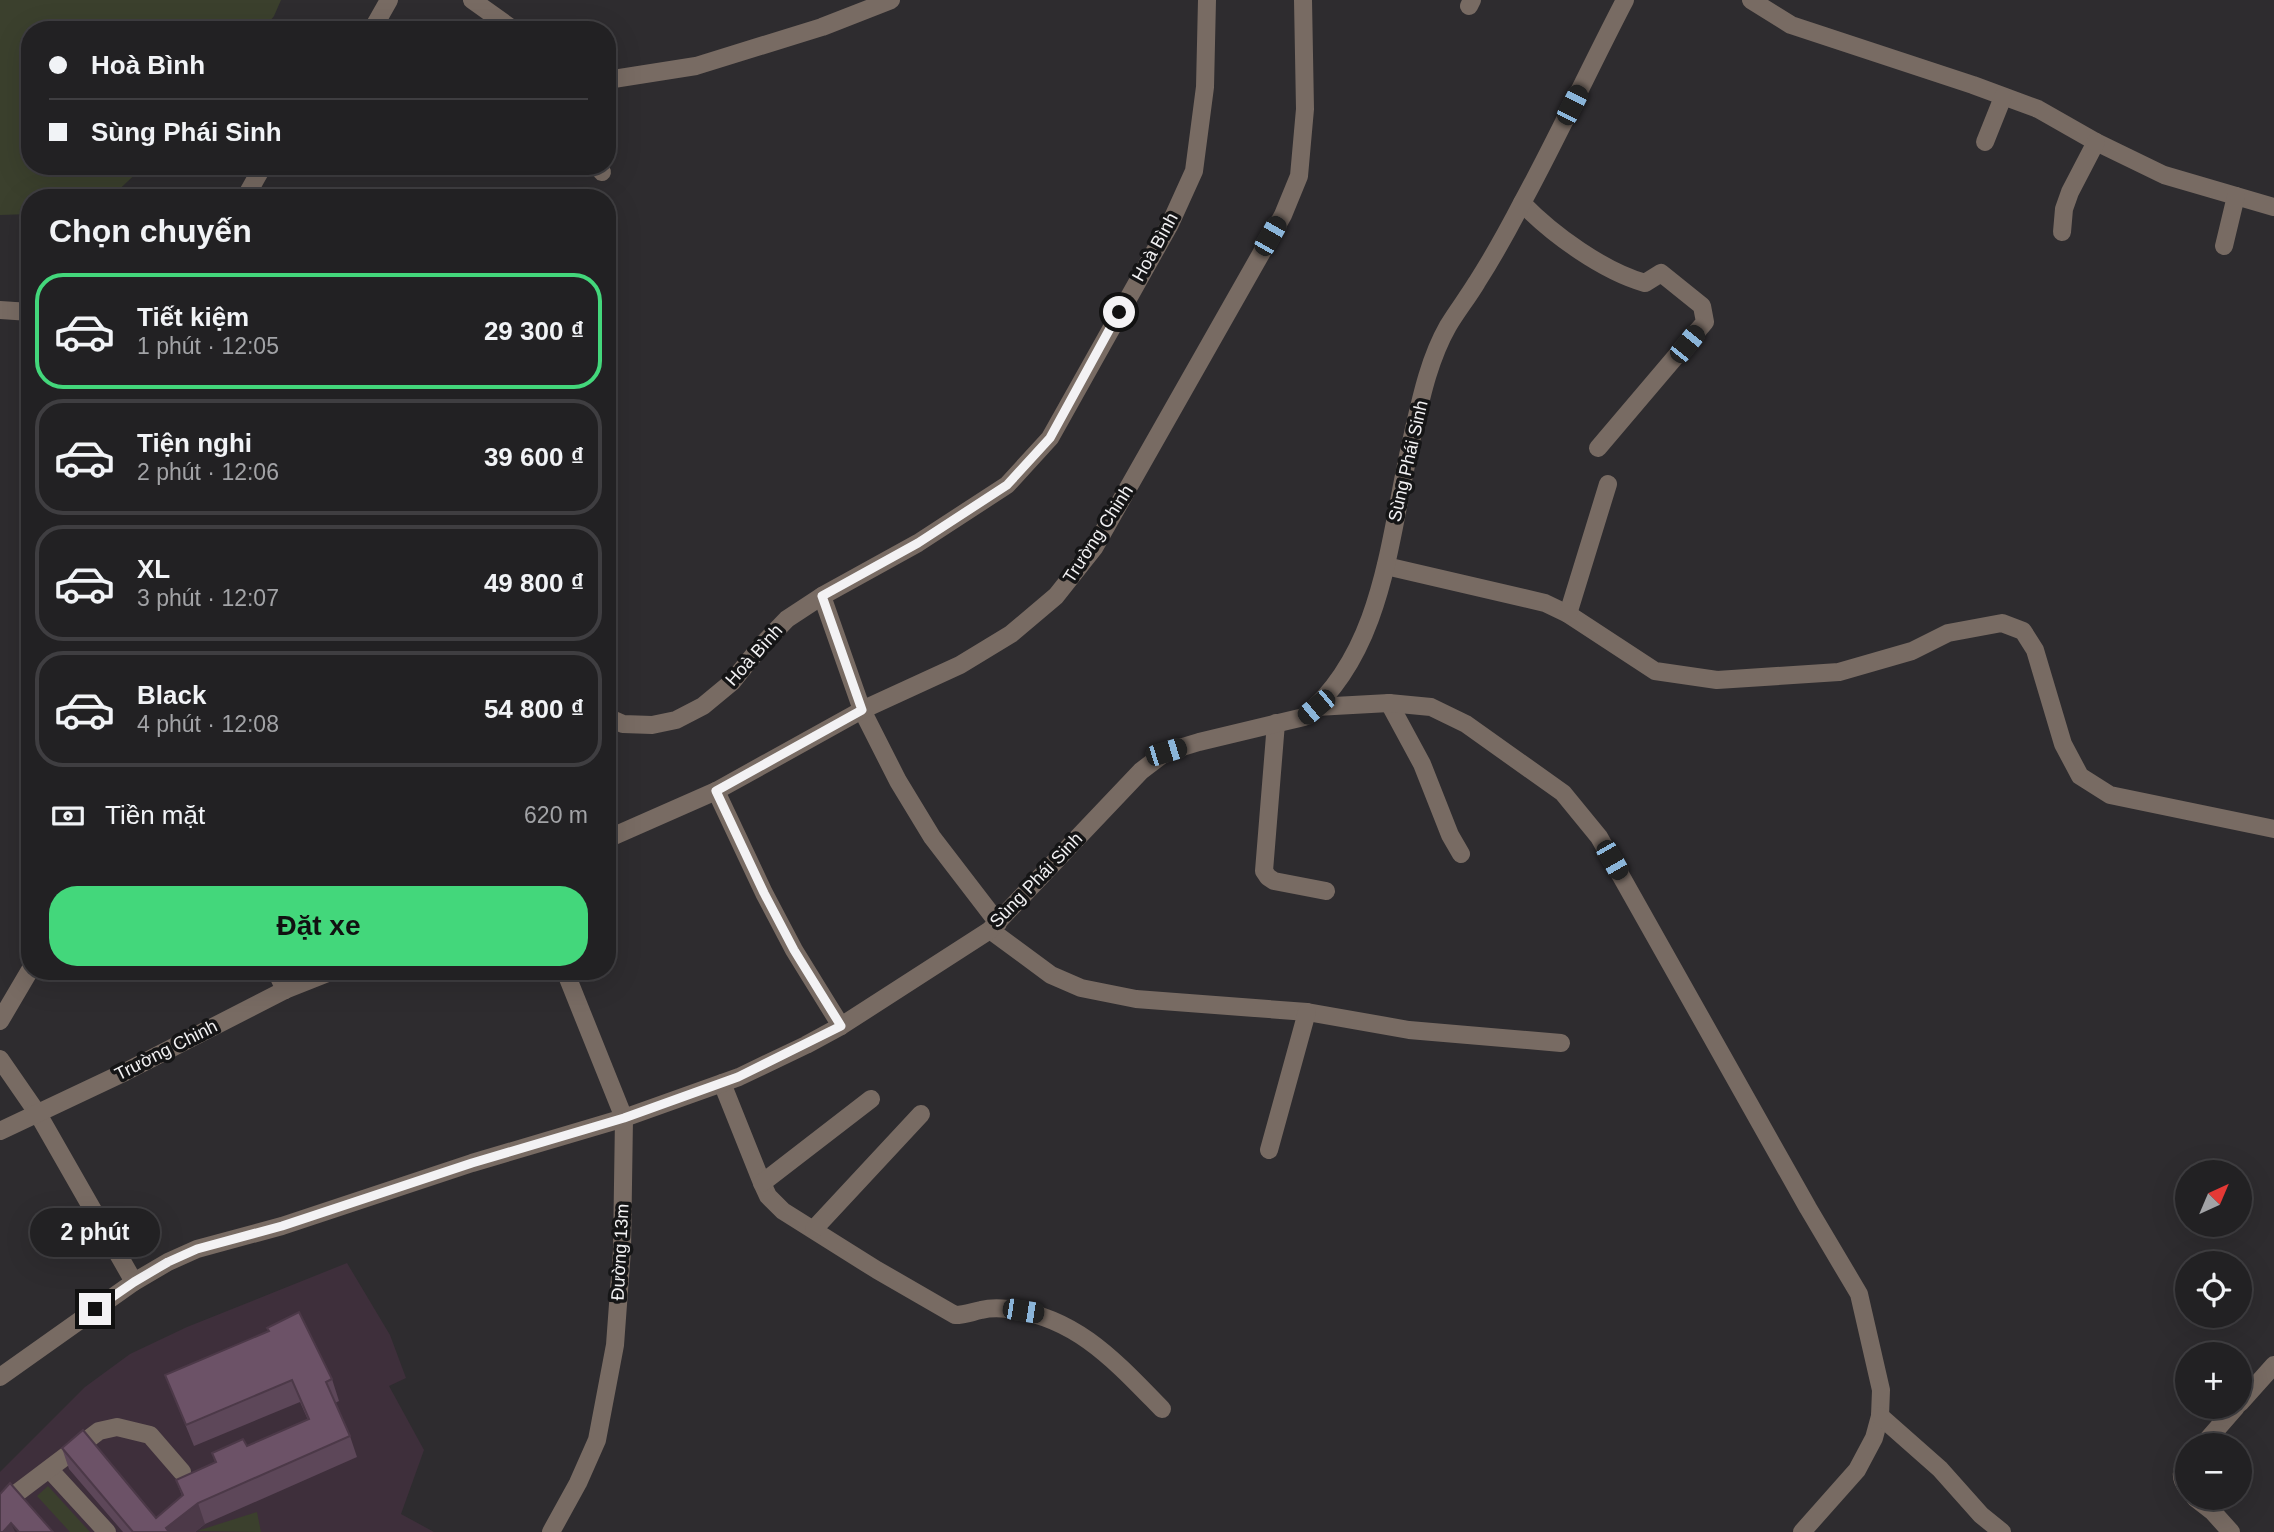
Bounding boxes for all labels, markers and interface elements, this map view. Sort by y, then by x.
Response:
text: Hoà Bình [91,50,205,80]
car [1554,82,1591,128]
text: Sùng Phái Sinh [91,117,282,147]
street label: Hoà Bình [1128,209,1182,285]
text: Chọn chuyến [49,213,252,249]
car [1251,213,1290,259]
route start [1103,296,1135,328]
icon: car [53,300,116,363]
text: Tiết kiệm [137,302,249,332]
text: 29 300 ₫ [484,316,584,346]
car [1666,321,1709,367]
text: 1 phút · 12:05 [137,333,279,359]
street label: Sùng Phái Sinh [1384,398,1432,524]
icon: car [53,426,116,489]
text: Tiện nghi [137,428,252,458]
text: 39 600 ₫ [484,442,584,472]
text: 2 phút · 12:06 [137,459,279,485]
street label: Trường Chinh [1059,481,1137,587]
icon: car [53,552,116,615]
text: XL [137,554,170,584]
text: 49 800 ₫ [484,568,584,598]
text: 3 phút · 12:07 [137,585,279,611]
street label: Hoà Bình [721,620,787,690]
icon: car [53,678,116,741]
text: Black [137,680,206,710]
car [1294,685,1339,729]
text: 54 800 ₫ [484,694,584,724]
text: 4 phút · 12:08 [137,711,279,737]
car [1143,736,1190,768]
icon: cash [49,797,87,835]
text: Tiền mặt [105,800,205,830]
text: 620 m [524,802,588,828]
street label: Sùng Phái Sinh [986,828,1086,932]
car [1593,837,1632,883]
button: Đặt xe [49,886,588,966]
street label: Trường Chinh [111,1016,221,1084]
north arrow [2175,1160,2252,1237]
map controls [2175,1160,2252,1510]
street label: Đường 13m [607,1203,633,1301]
callout: 2 phút [30,1208,160,1256]
text: 2 phút [61,1219,130,1245]
button: locate [2175,1251,2252,1328]
route end [79,1293,111,1325]
car [1001,1297,1046,1325]
button: + [2175,1342,2252,1419]
button: − [2175,1433,2252,1510]

